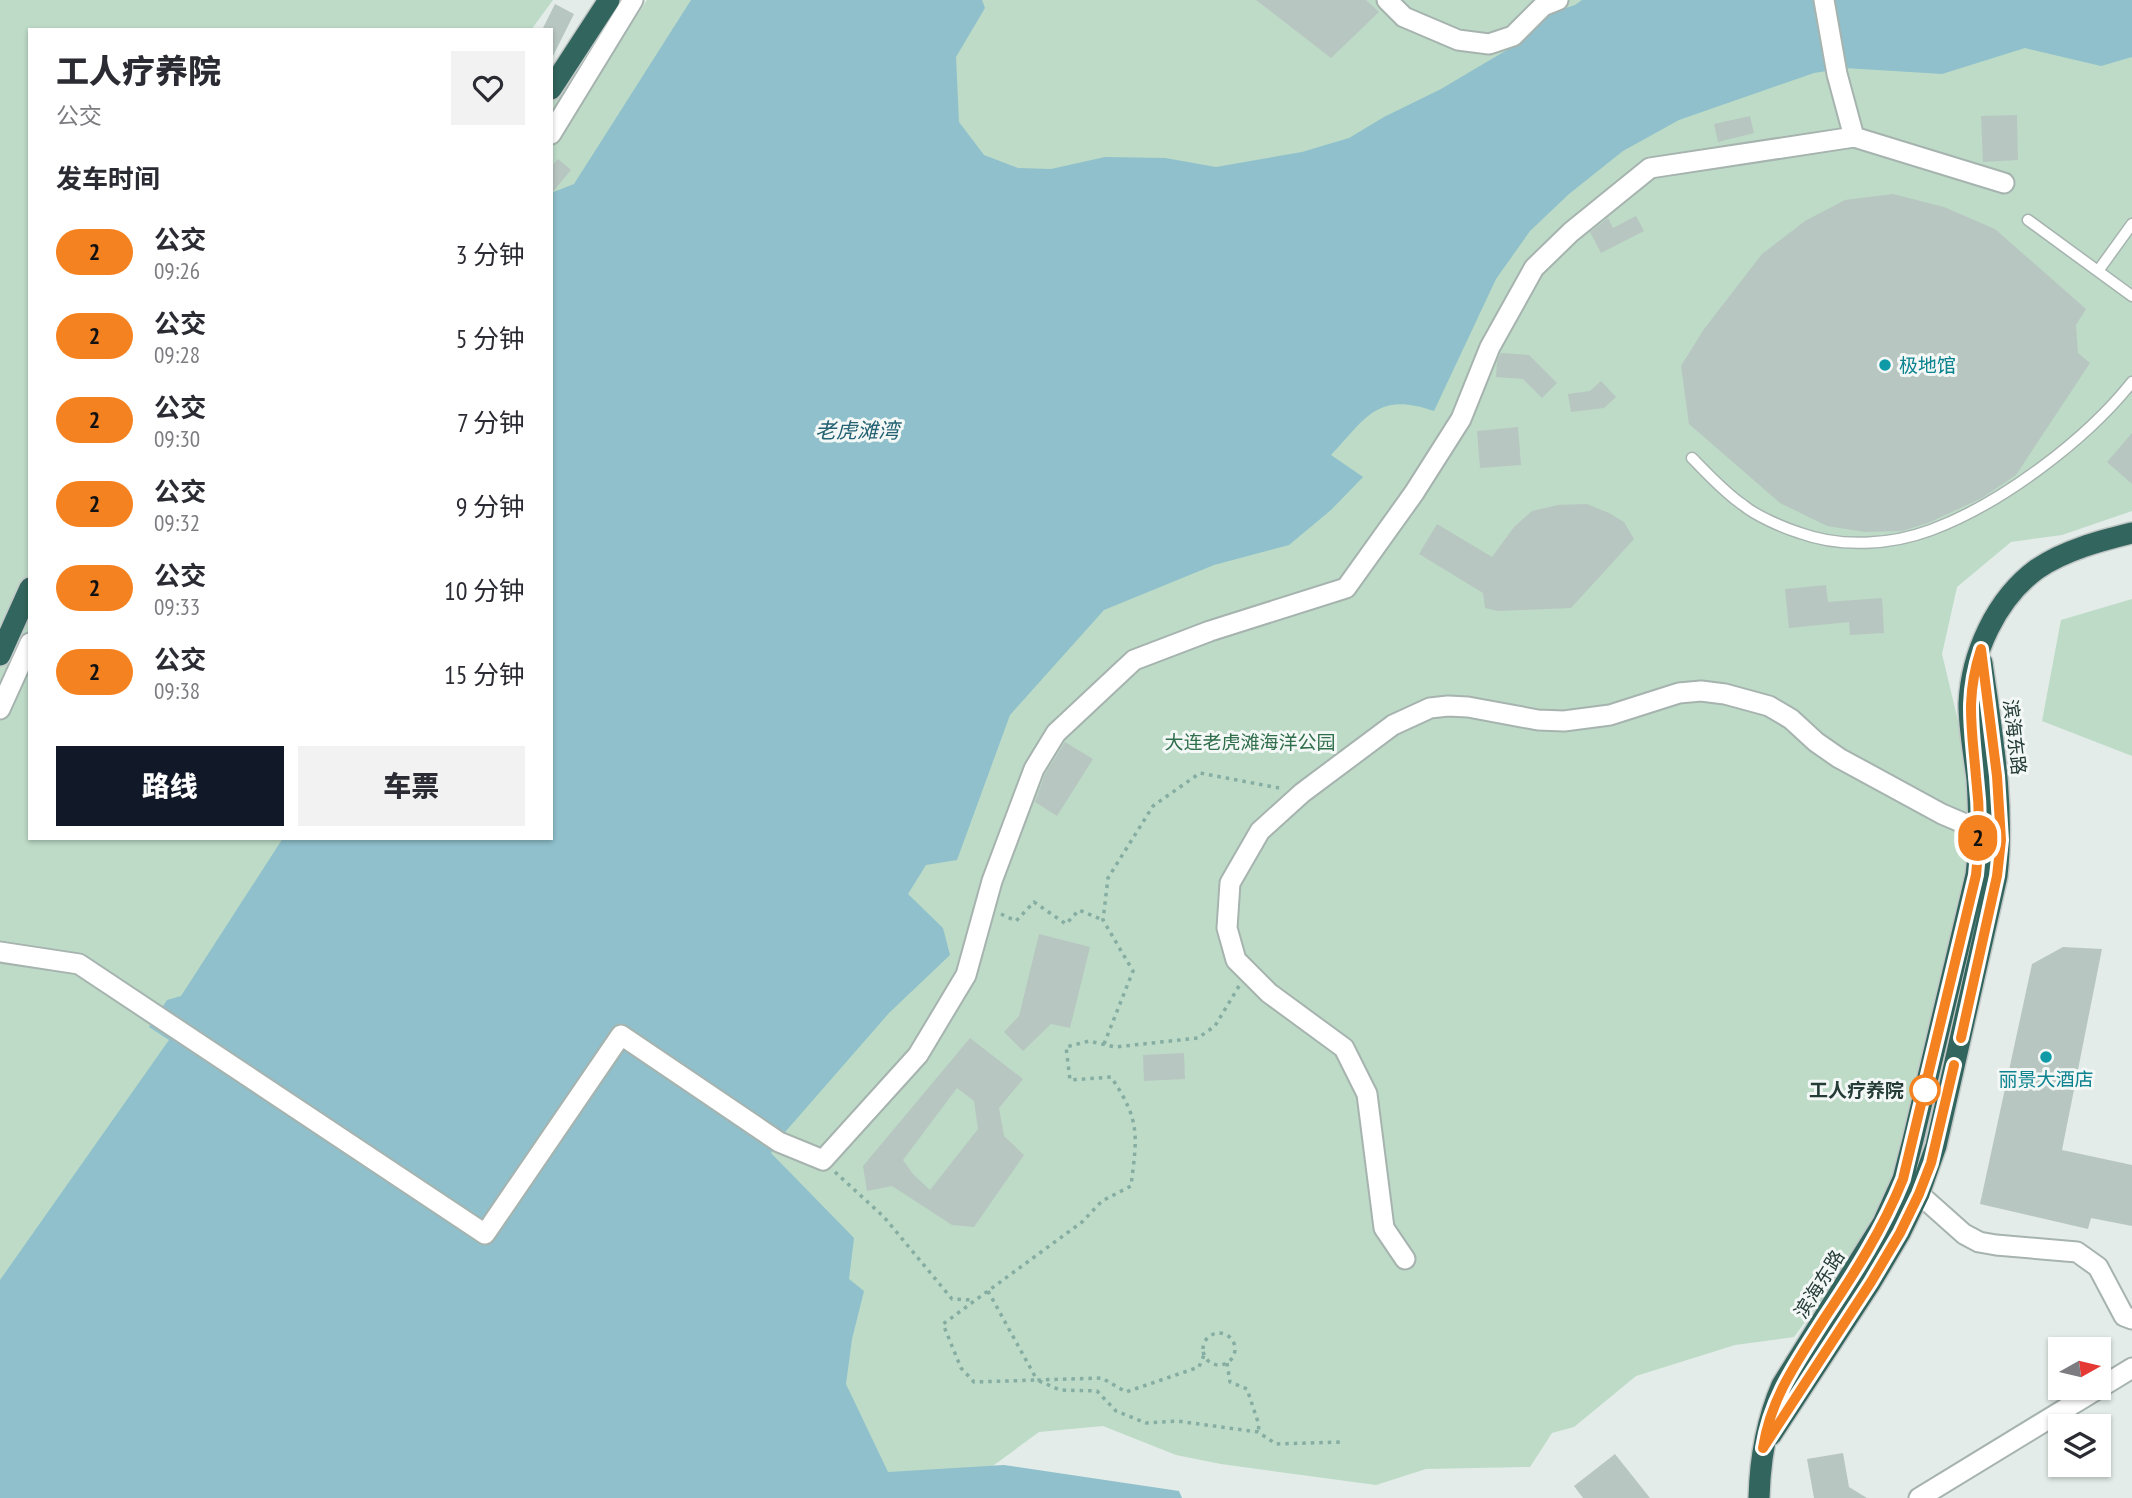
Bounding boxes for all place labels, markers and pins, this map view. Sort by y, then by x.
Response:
place label: 极地馆 [1899,353,1956,377]
marker: 极地馆 [1877,357,1893,373]
marker: 丽景大酒店 [2038,1049,2054,1065]
place label: 丽景大酒店 [1998,1067,2094,1091]
marker: 工人疗养院 [1910,1075,1940,1105]
place label: 工人疗养院 [1809,1078,1904,1102]

